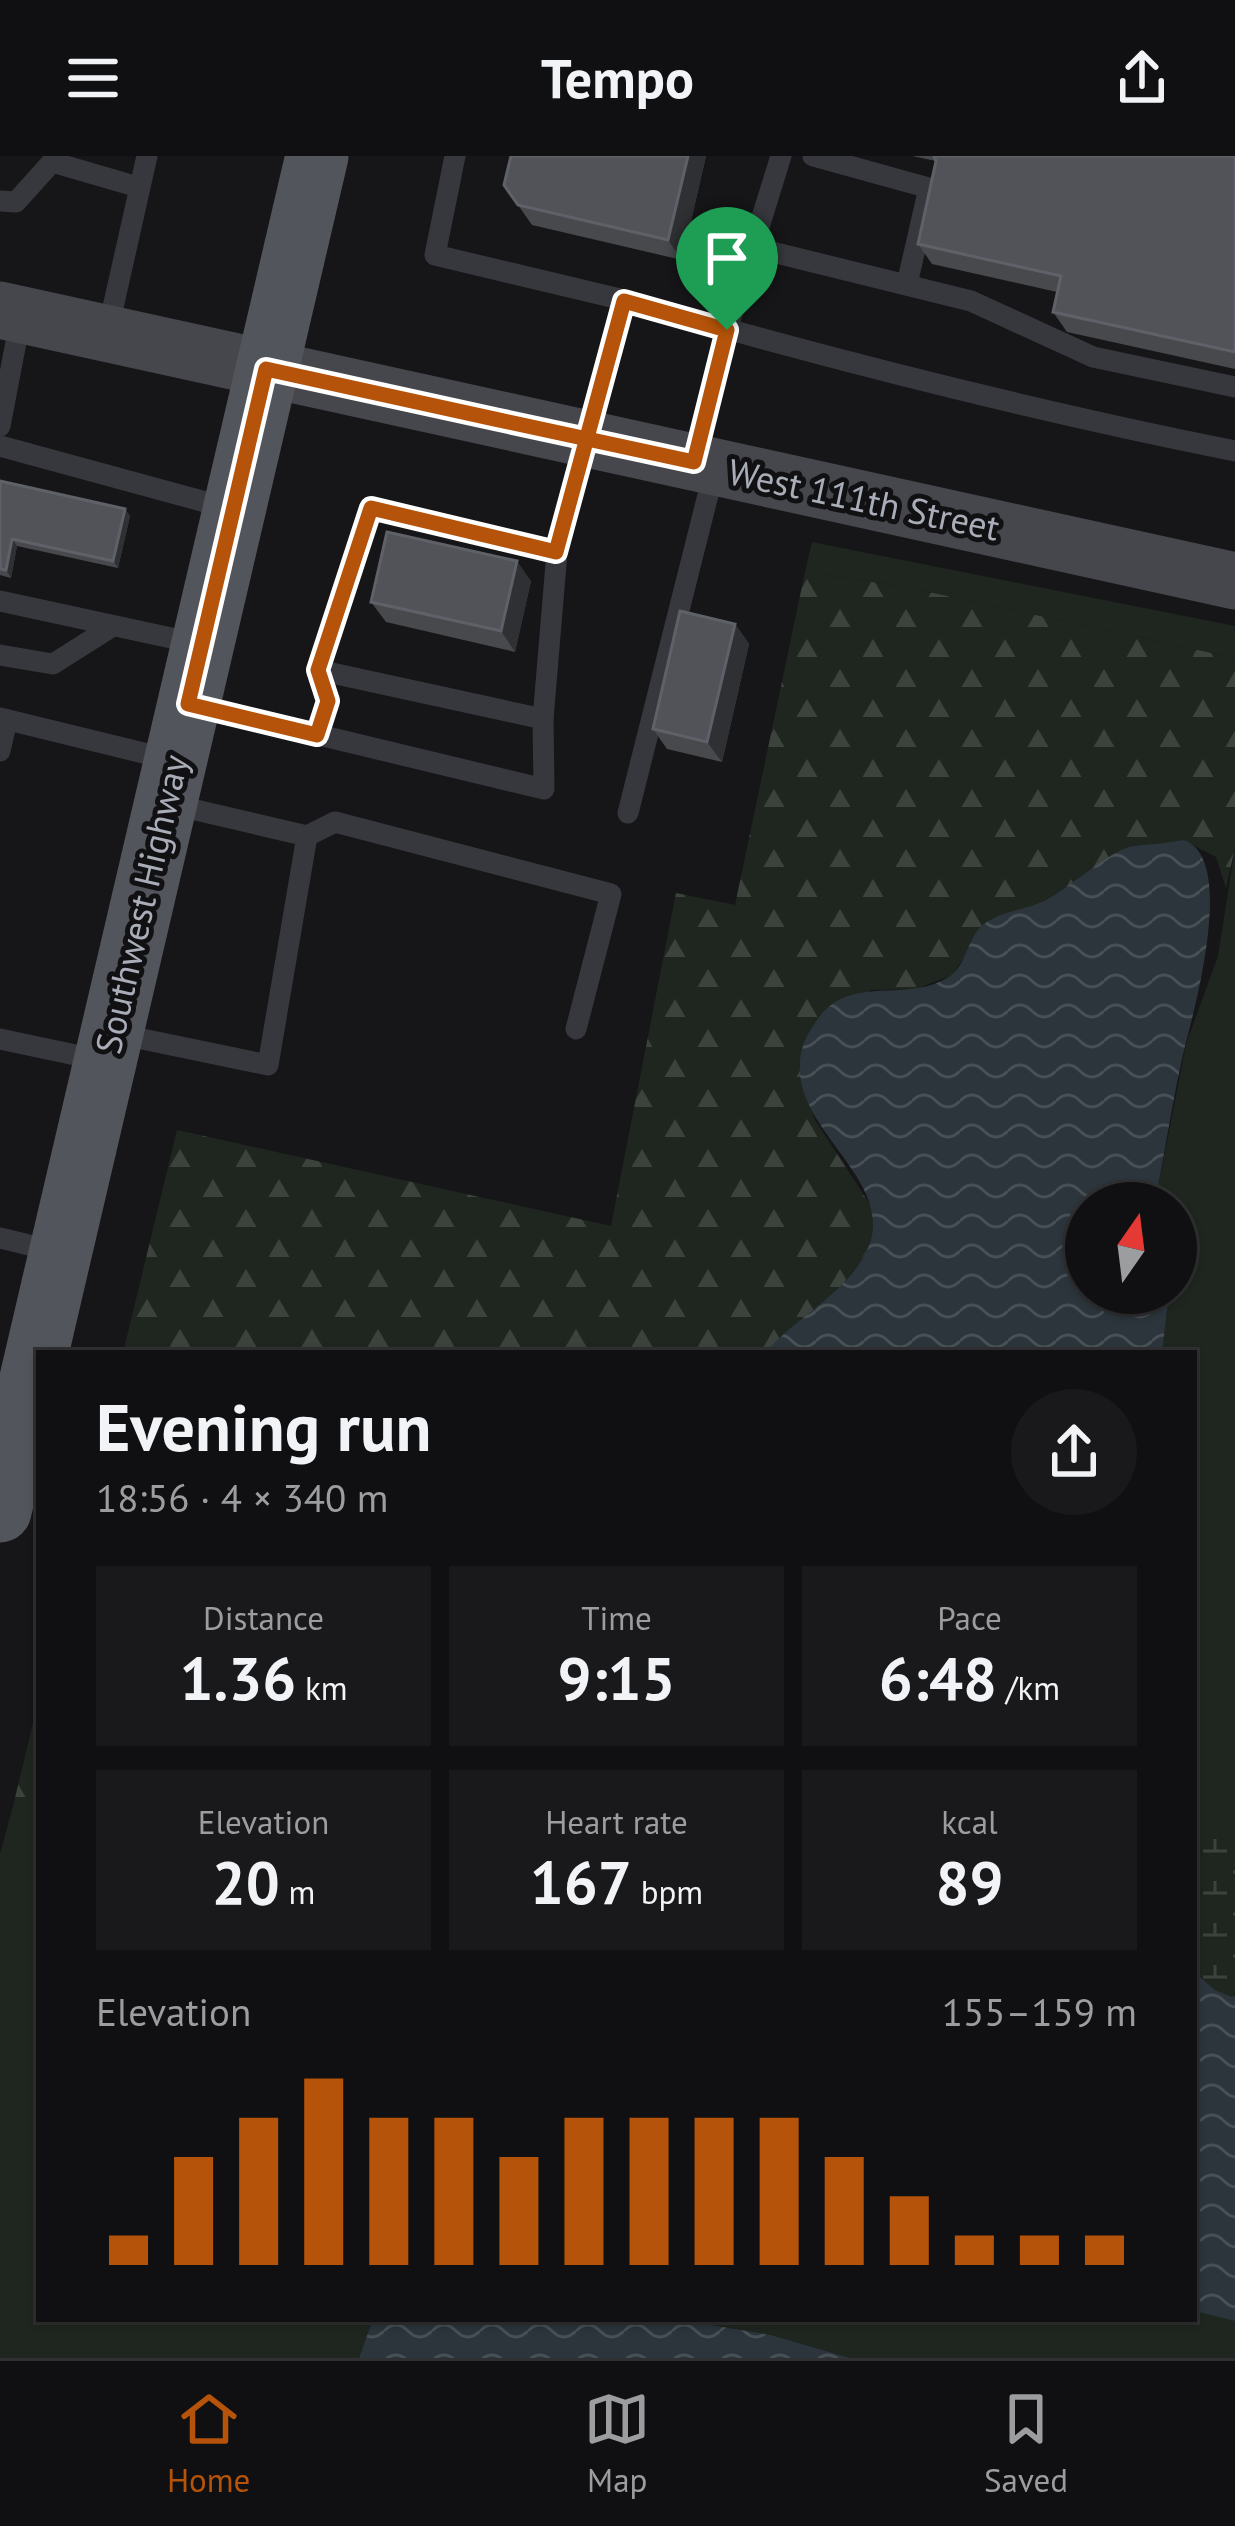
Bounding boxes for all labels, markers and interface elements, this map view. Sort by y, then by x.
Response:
text: Tempo [541,43,694,113]
icon: menu [60,45,126,111]
icon: share [1109,45,1175,111]
pin [676,207,778,330]
icon: arrive [694,225,760,291]
street label: West 111th Street [724,447,1004,551]
street label: Southwest Highway [84,750,198,1058]
north arrow [1065,1182,1197,1314]
map controls [1065,1182,1197,1314]
text: Evening run [96,1384,431,1469]
button: share [1011,1389,1137,1515]
text: 18:56 · 4 × 340 m [96,1472,388,1523]
text: Distance [203,1596,324,1639]
text: Time [581,1596,652,1639]
text: Pace [937,1596,1002,1639]
text: 1.36 [179,1639,296,1717]
text: 9:15 [557,1639,676,1717]
text: 6:48 [879,1639,997,1717]
text: km [296,1666,348,1709]
text: /km [997,1666,1060,1709]
text: Elevation [198,1800,329,1843]
text: Heart rate [545,1800,688,1843]
text: kcal [941,1800,998,1843]
text: 20 [212,1843,280,1921]
text: 167 [530,1843,632,1921]
text: 89 [935,1843,1004,1921]
text: m [280,1870,315,1913]
text: bpm [632,1870,703,1913]
text: Elevation [96,1986,251,2037]
text: 155–159 m [942,1986,1137,2037]
tab: Home [167,2386,250,2501]
tab: Map [584,2386,650,2501]
tab: Saved [984,2386,1068,2501]

